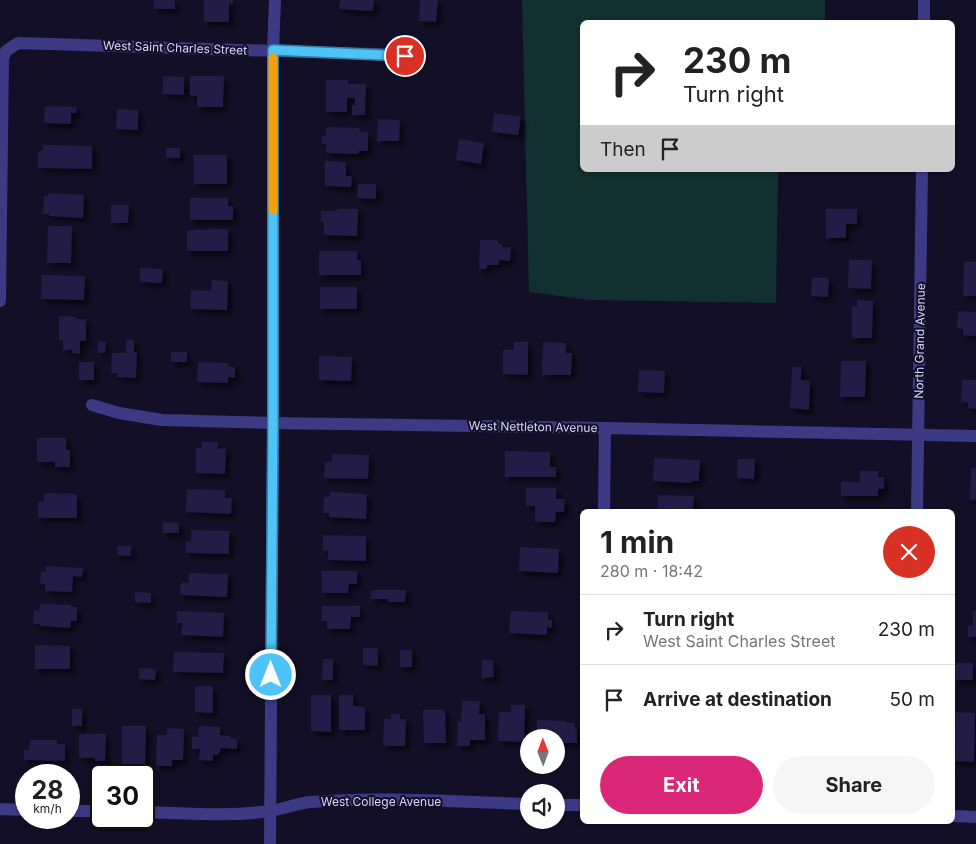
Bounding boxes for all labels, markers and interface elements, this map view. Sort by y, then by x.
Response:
pin [384,35,426,77]
street label: West Saint Charles Street [103,37,247,58]
text: 230 m [683,39,791,81]
icon: right [600,40,665,105]
icon: arrive [391,42,419,70]
text: Turn right [683,81,784,107]
icon: arrive [656,135,684,163]
text: Then [600,138,646,161]
street label: North Grand Avenue [911,283,928,399]
street label: West Nettleton Avenue [468,418,598,435]
text: 1 min [600,524,674,560]
button: close [883,526,935,578]
text: 280 m · 18:42 [600,561,703,581]
text: Turn right [643,608,734,631]
icon: right [600,616,628,644]
text: 230 m [878,618,935,641]
text: West Saint Charles Street [643,631,835,651]
position arrow [244,648,296,700]
icon: arrive [600,686,628,714]
text: Arrive at destination [643,688,832,711]
text: 50 m [889,688,935,711]
north arrow [520,729,565,774]
map controls [520,729,565,829]
button: Exit [600,756,763,814]
button: Share [773,756,935,814]
speed limit sign: 30 [90,764,155,829]
text: 28 [31,775,64,805]
button: sound [520,784,565,829]
street label: West College Avenue [321,794,441,809]
text: km/h [33,801,62,816]

